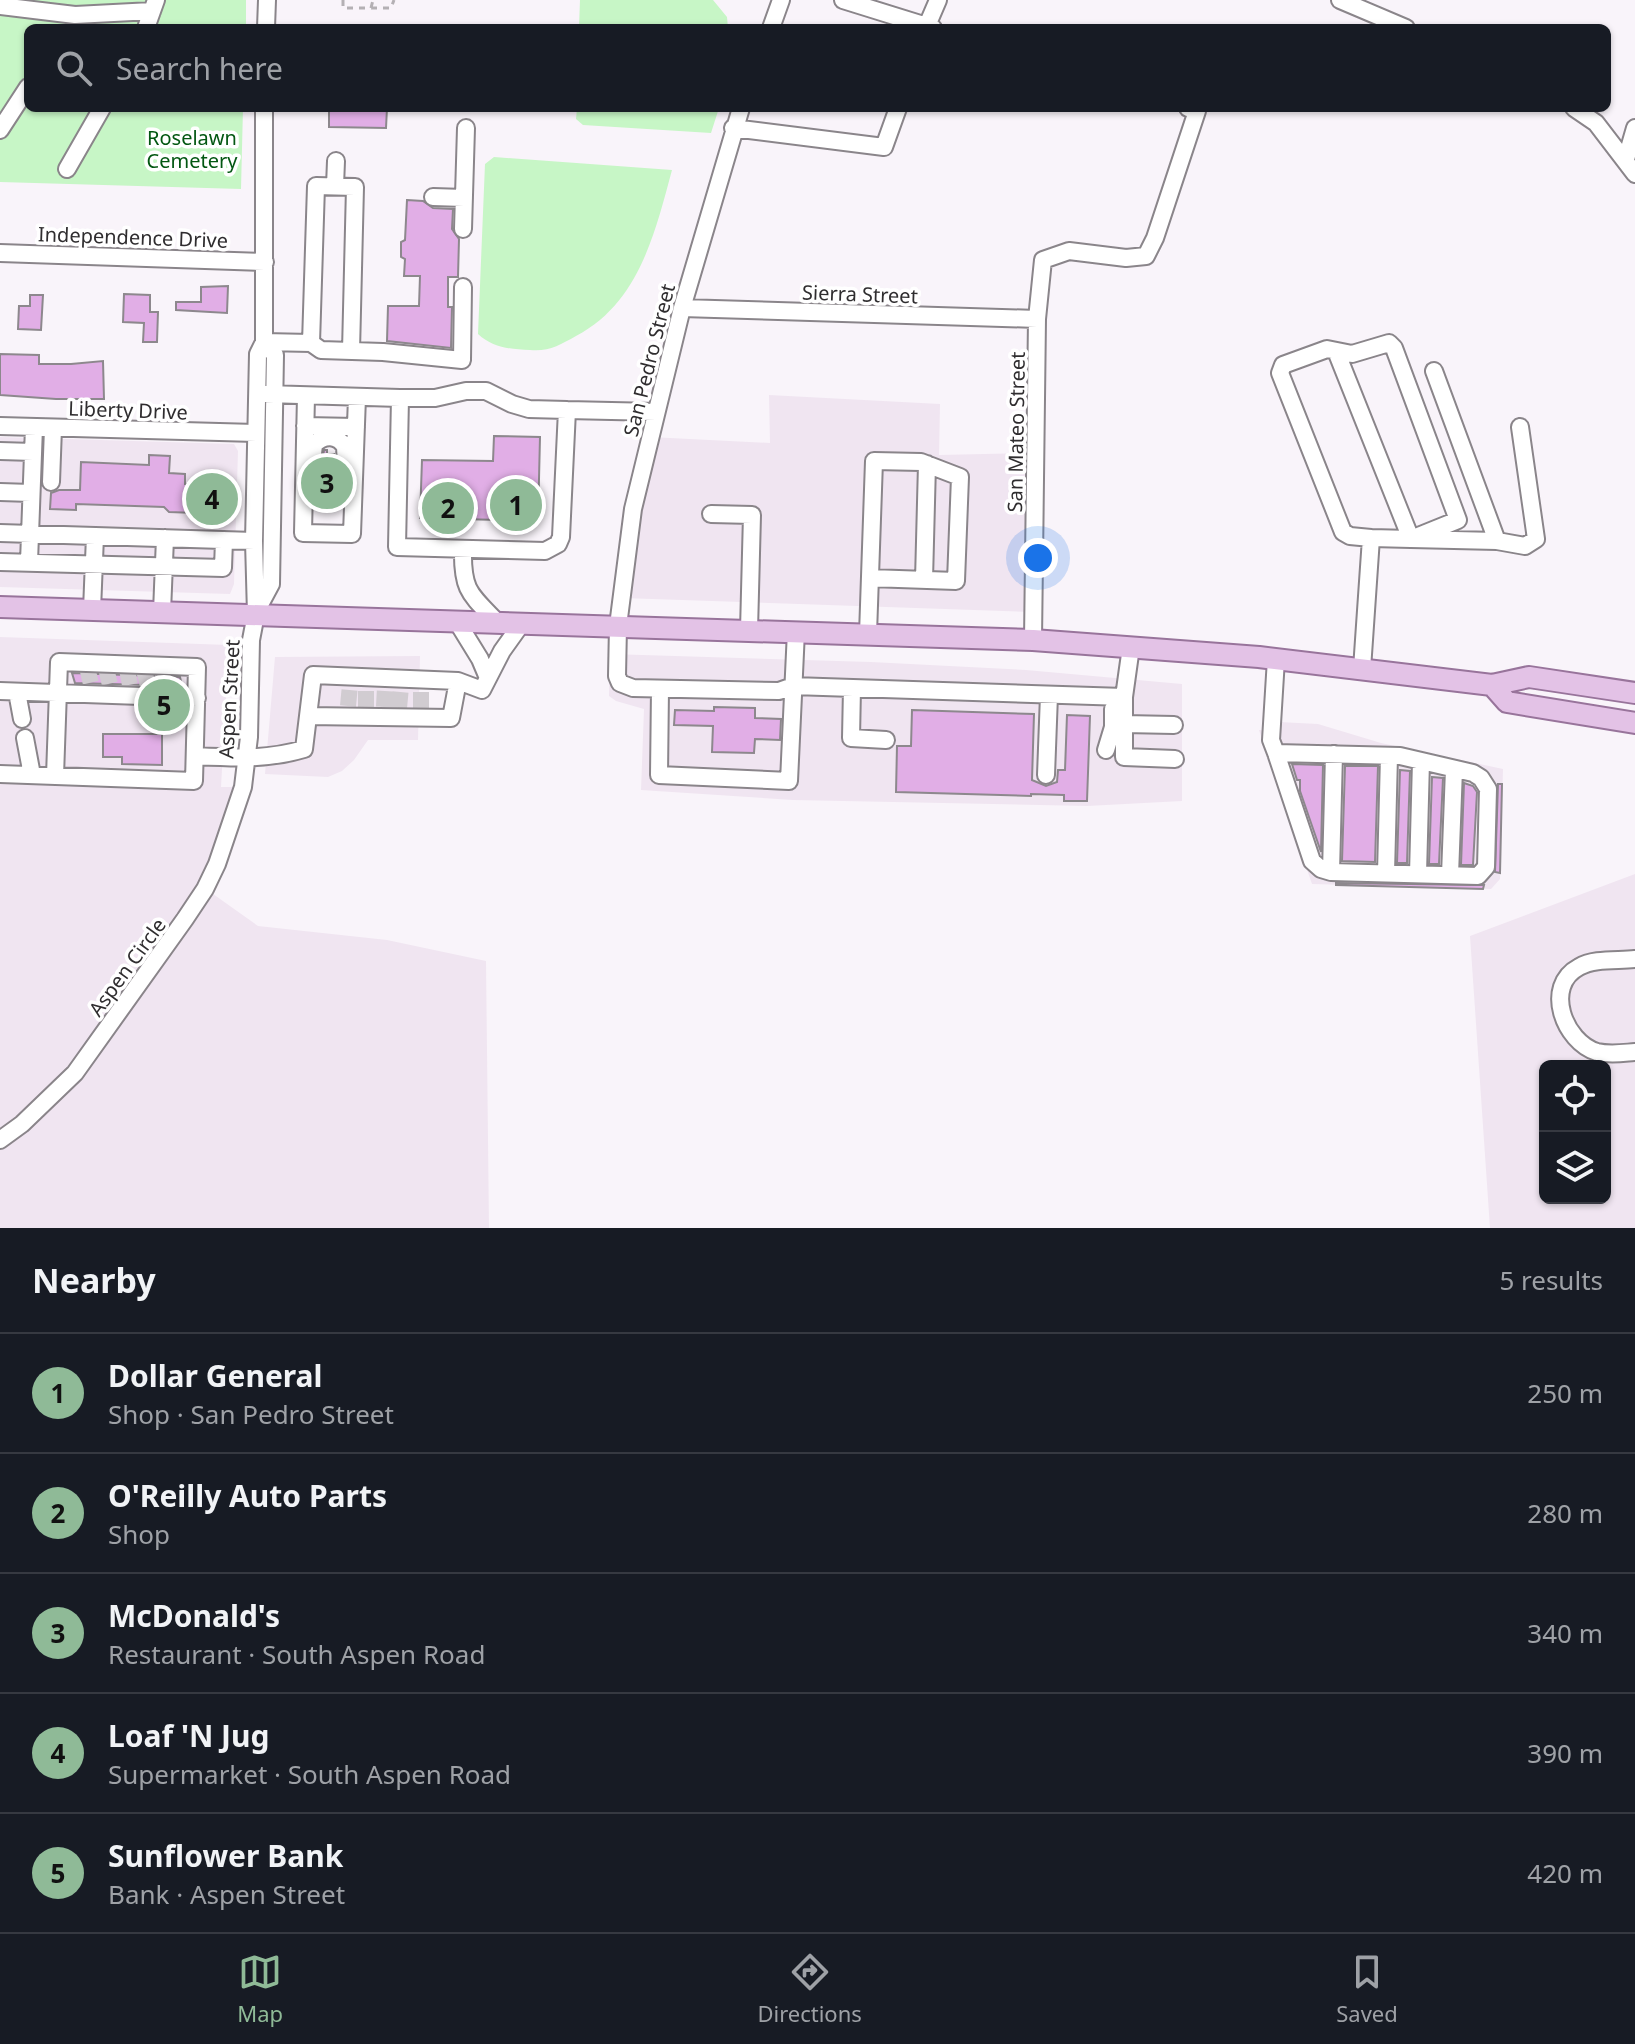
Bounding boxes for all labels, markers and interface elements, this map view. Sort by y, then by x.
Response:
search box [24,24,1611,112]
icon: search [52,46,96,90]
text: Search here [116,48,283,89]
park label: Roselawn Cemetery [147,124,238,174]
street label: Independence Drive [38,220,228,254]
street label: Sierra Street [802,278,918,310]
street label: San Pedro Street [617,281,681,439]
street label: San Mateo Street [1001,351,1031,513]
street label: Liberty Drive [68,394,188,426]
pin: 3 [301,453,353,513]
pin: 4 [186,469,238,529]
pin: 1 [490,475,542,535]
pin: 2 [422,478,474,538]
your location [1018,538,1058,578]
street label: Aspen Street [212,639,246,759]
pin: 5 [138,675,190,735]
street label: Aspen Circle [82,912,172,1022]
map controls [1539,1060,1611,1204]
button: locate [1539,1060,1611,1132]
button: layers [1539,1132,1611,1204]
text: Nearby [32,1257,156,1303]
text: 5 results [1499,1262,1603,1298]
text: Dollar General [108,1355,323,1396]
text: 1 [51,1375,65,1411]
text: 250 m [1527,1375,1603,1411]
text: Shop · San Pedro Street [108,1396,394,1432]
text: O'Reilly Auto Parts [108,1475,387,1516]
text: 2 [51,1495,65,1531]
text: 280 m [1527,1495,1603,1531]
text: Shop [108,1516,170,1552]
text: McDonald's [108,1595,280,1636]
text: 3 [51,1615,65,1651]
text: 340 m [1527,1615,1603,1651]
text: Restaurant · South Aspen Road [108,1636,485,1672]
text: Loaf 'N Jug [108,1715,269,1756]
text: 4 [51,1735,65,1771]
text: 390 m [1527,1735,1603,1771]
text: Supermarket · South Aspen Road [108,1756,511,1792]
text: Sunflower Bank [108,1835,343,1876]
text: 5 [51,1855,65,1891]
text: 420 m [1527,1855,1603,1891]
text: Bank · Aspen Street [108,1876,345,1912]
tab: Map [237,1950,283,2028]
tab: Directions [757,1950,862,2028]
tab: Saved [1336,1950,1398,2028]

